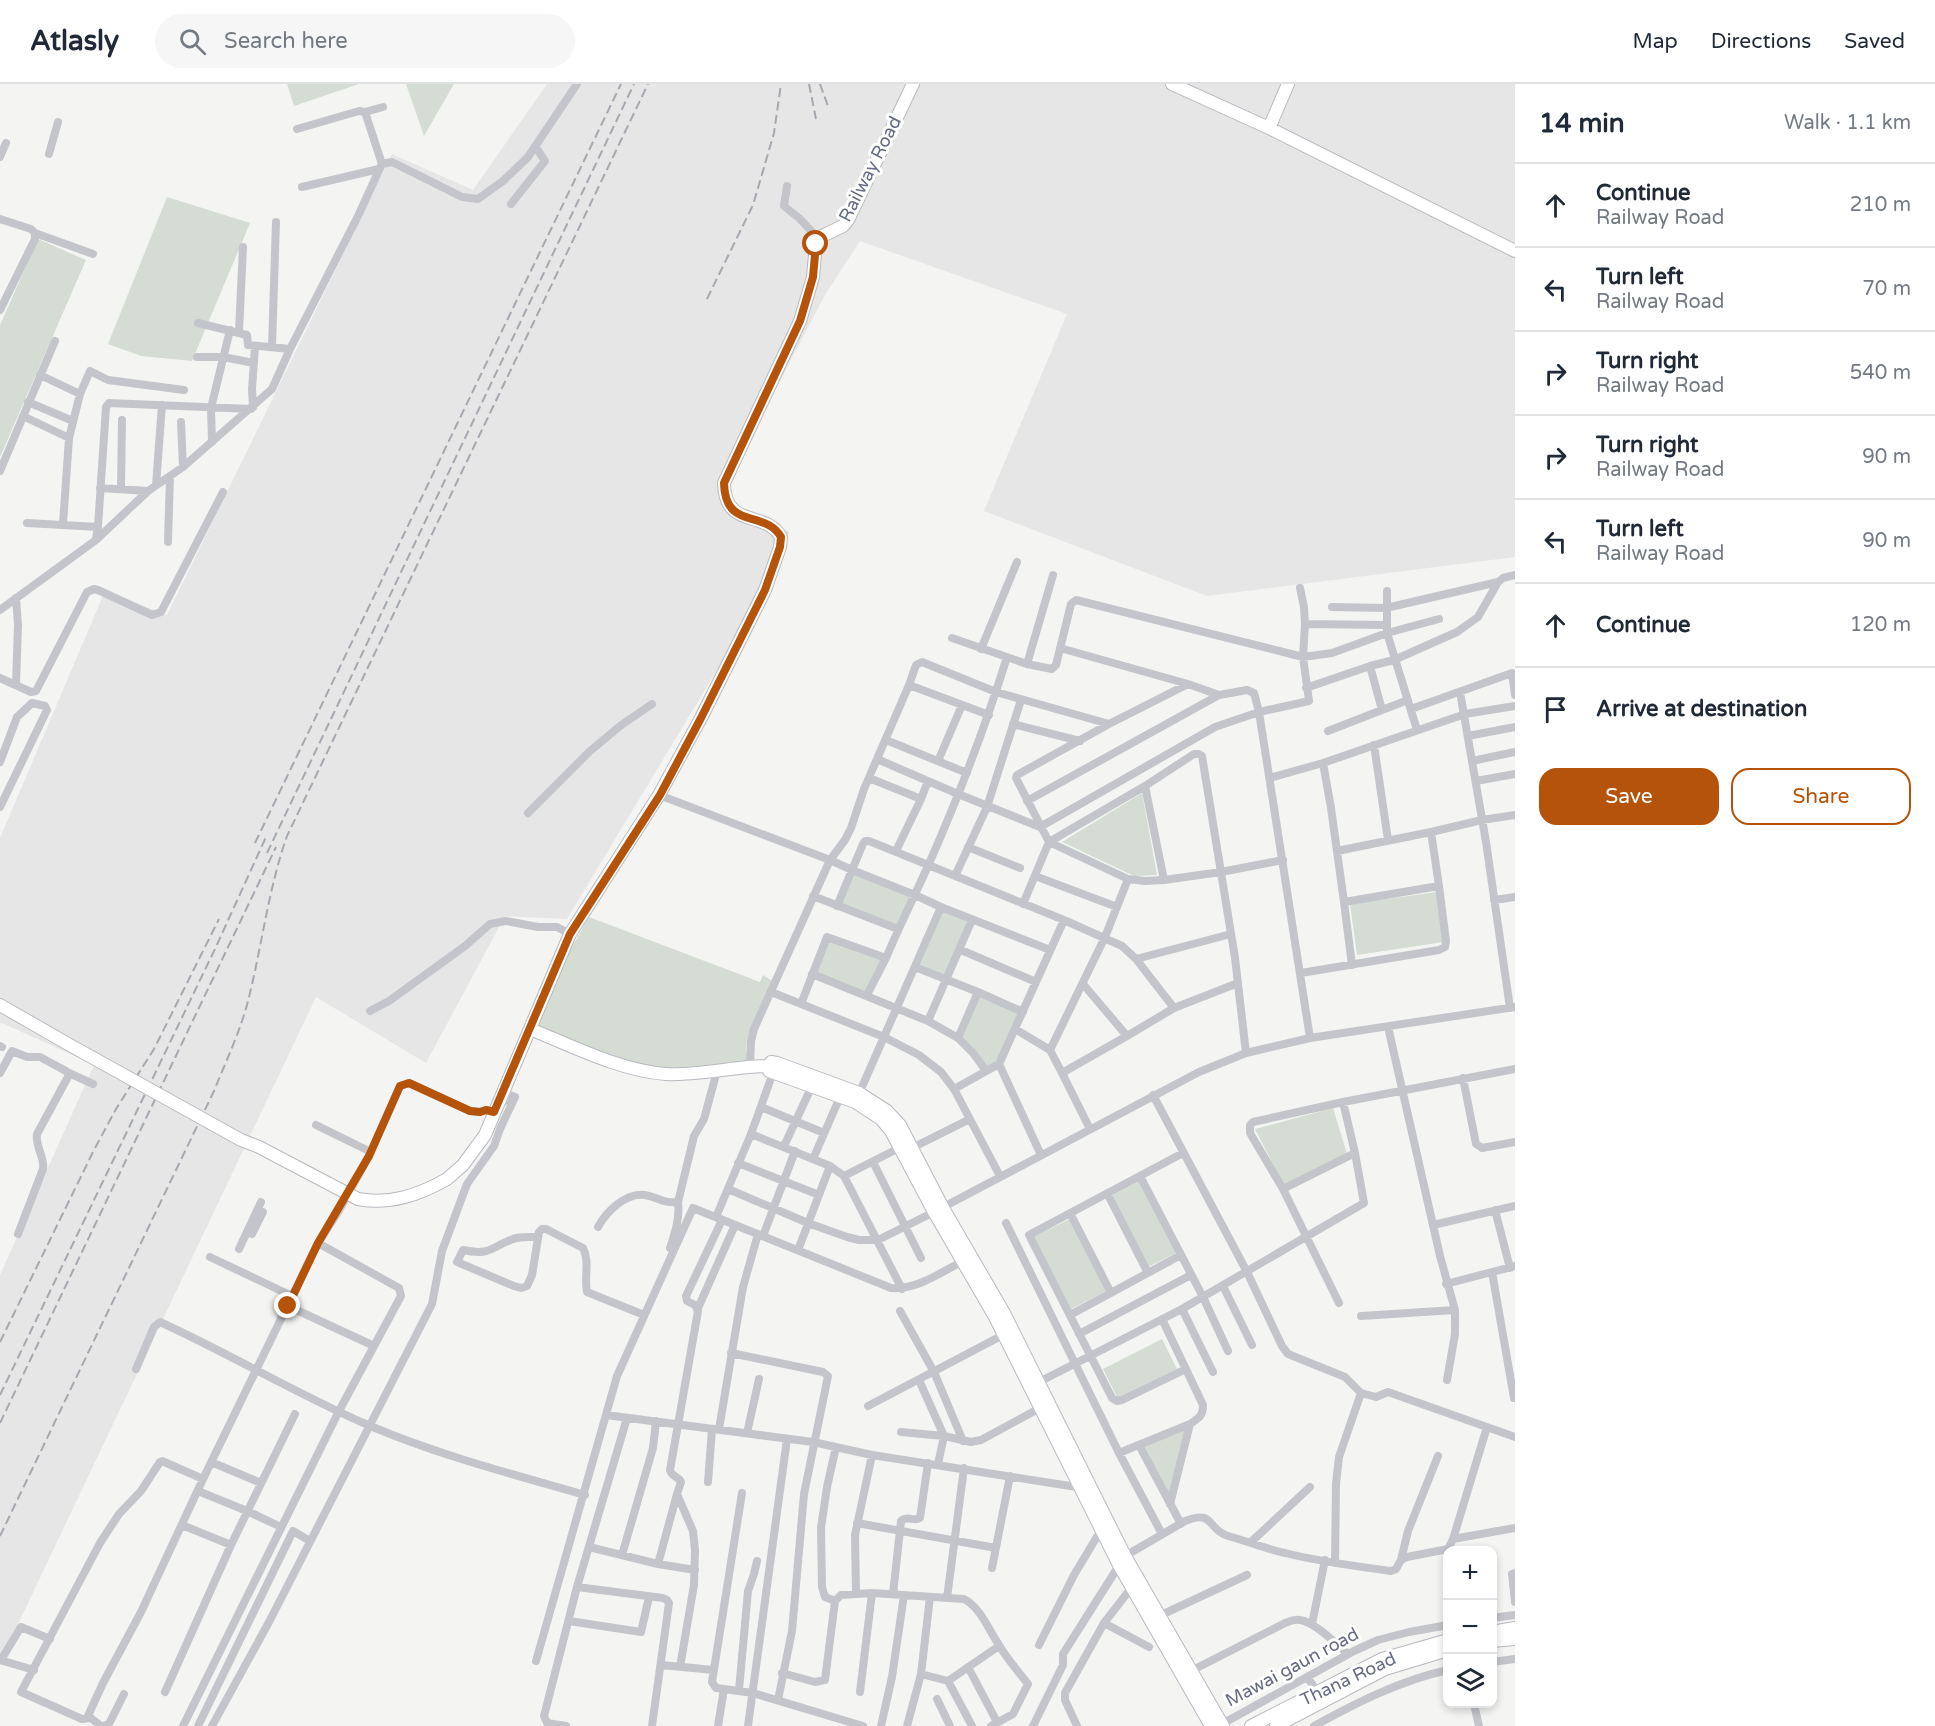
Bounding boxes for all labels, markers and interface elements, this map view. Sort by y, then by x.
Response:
search box [155,14,575,68]
text: Atlasly [30,24,119,58]
icon: search [176,25,209,58]
text: Search here [224,28,348,54]
text: Map [1632,29,1678,54]
text: Directions [1711,29,1811,54]
text: Saved [1844,29,1905,54]
text: 14 min [1539,108,1625,139]
text: Walk · 1.1 km [1784,111,1911,135]
street label: Railway Road [834,113,906,225]
text: Continue [1596,180,1691,206]
icon: ahead [1539,189,1572,222]
text: 210 m [1850,193,1911,217]
text: Railway Road [1596,206,1724,230]
route start [802,230,828,256]
text: Turn left [1596,264,1684,290]
icon: left [1539,273,1572,306]
text: 70 m [1862,277,1911,301]
text: Railway Road [1596,290,1724,314]
text: Turn right [1596,348,1698,374]
icon: right [1539,357,1572,390]
text: 540 m [1850,361,1911,385]
text: Railway Road [1596,374,1724,398]
text: Turn right [1596,432,1698,458]
icon: right [1539,441,1572,474]
text: 90 m [1862,445,1911,469]
text: Railway Road [1596,458,1724,482]
text: Turn left [1596,516,1684,542]
icon: left [1539,525,1572,558]
text: 90 m [1862,529,1911,553]
text: Railway Road [1596,542,1724,566]
icon: ahead [1539,609,1572,642]
text: Continue [1596,612,1691,638]
text: 120 m [1850,613,1911,637]
icon: arrive [1539,693,1572,726]
text: Arrive at destination [1596,696,1807,722]
button: Save [1539,768,1719,825]
button: Share [1731,768,1911,825]
route end [274,1292,300,1318]
map controls [1443,1546,1497,1708]
button: + [1443,1546,1497,1600]
button: − [1443,1600,1497,1654]
street label: Mawai gaun road [1222,1623,1362,1711]
street label: Thana Road [1297,1647,1399,1711]
button: layers [1443,1654,1497,1708]

